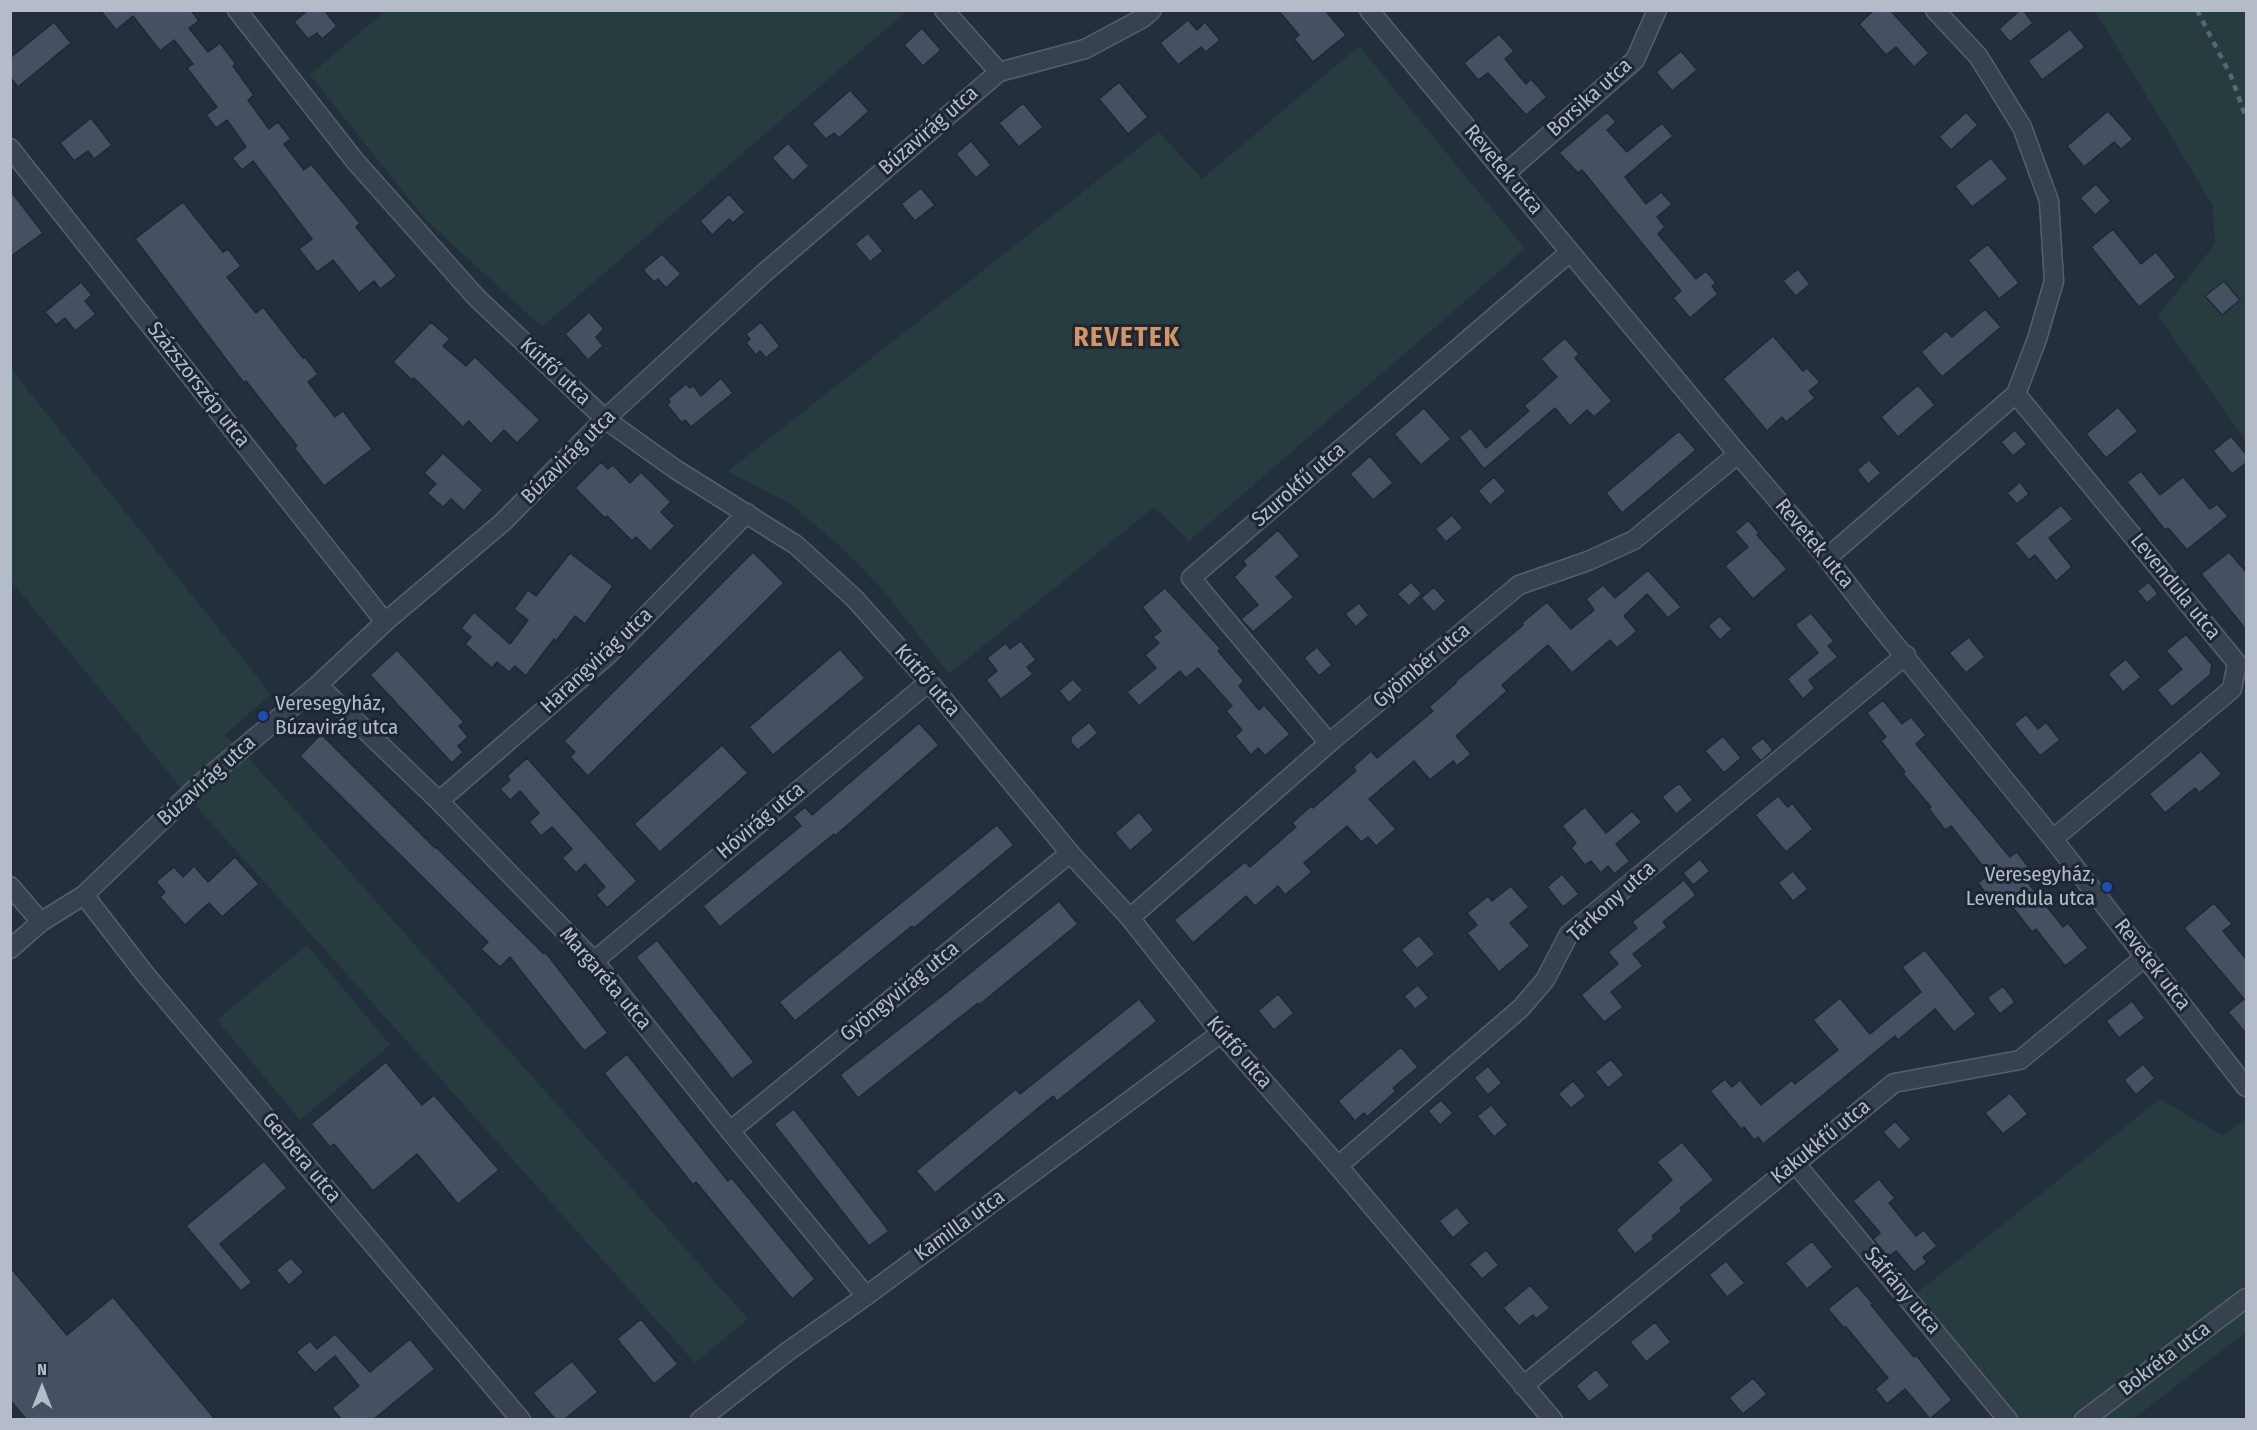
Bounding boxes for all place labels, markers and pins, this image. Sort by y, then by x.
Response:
place label: Veresegyház, Búzavirág utca [275,691,398,741]
marker: Veresegyház, Búzavirág utca [256,709,270,723]
place label: Veresegyház, Levendula utca [1966,862,2095,912]
marker: Veresegyház, Levendula utca [2100,880,2114,894]

